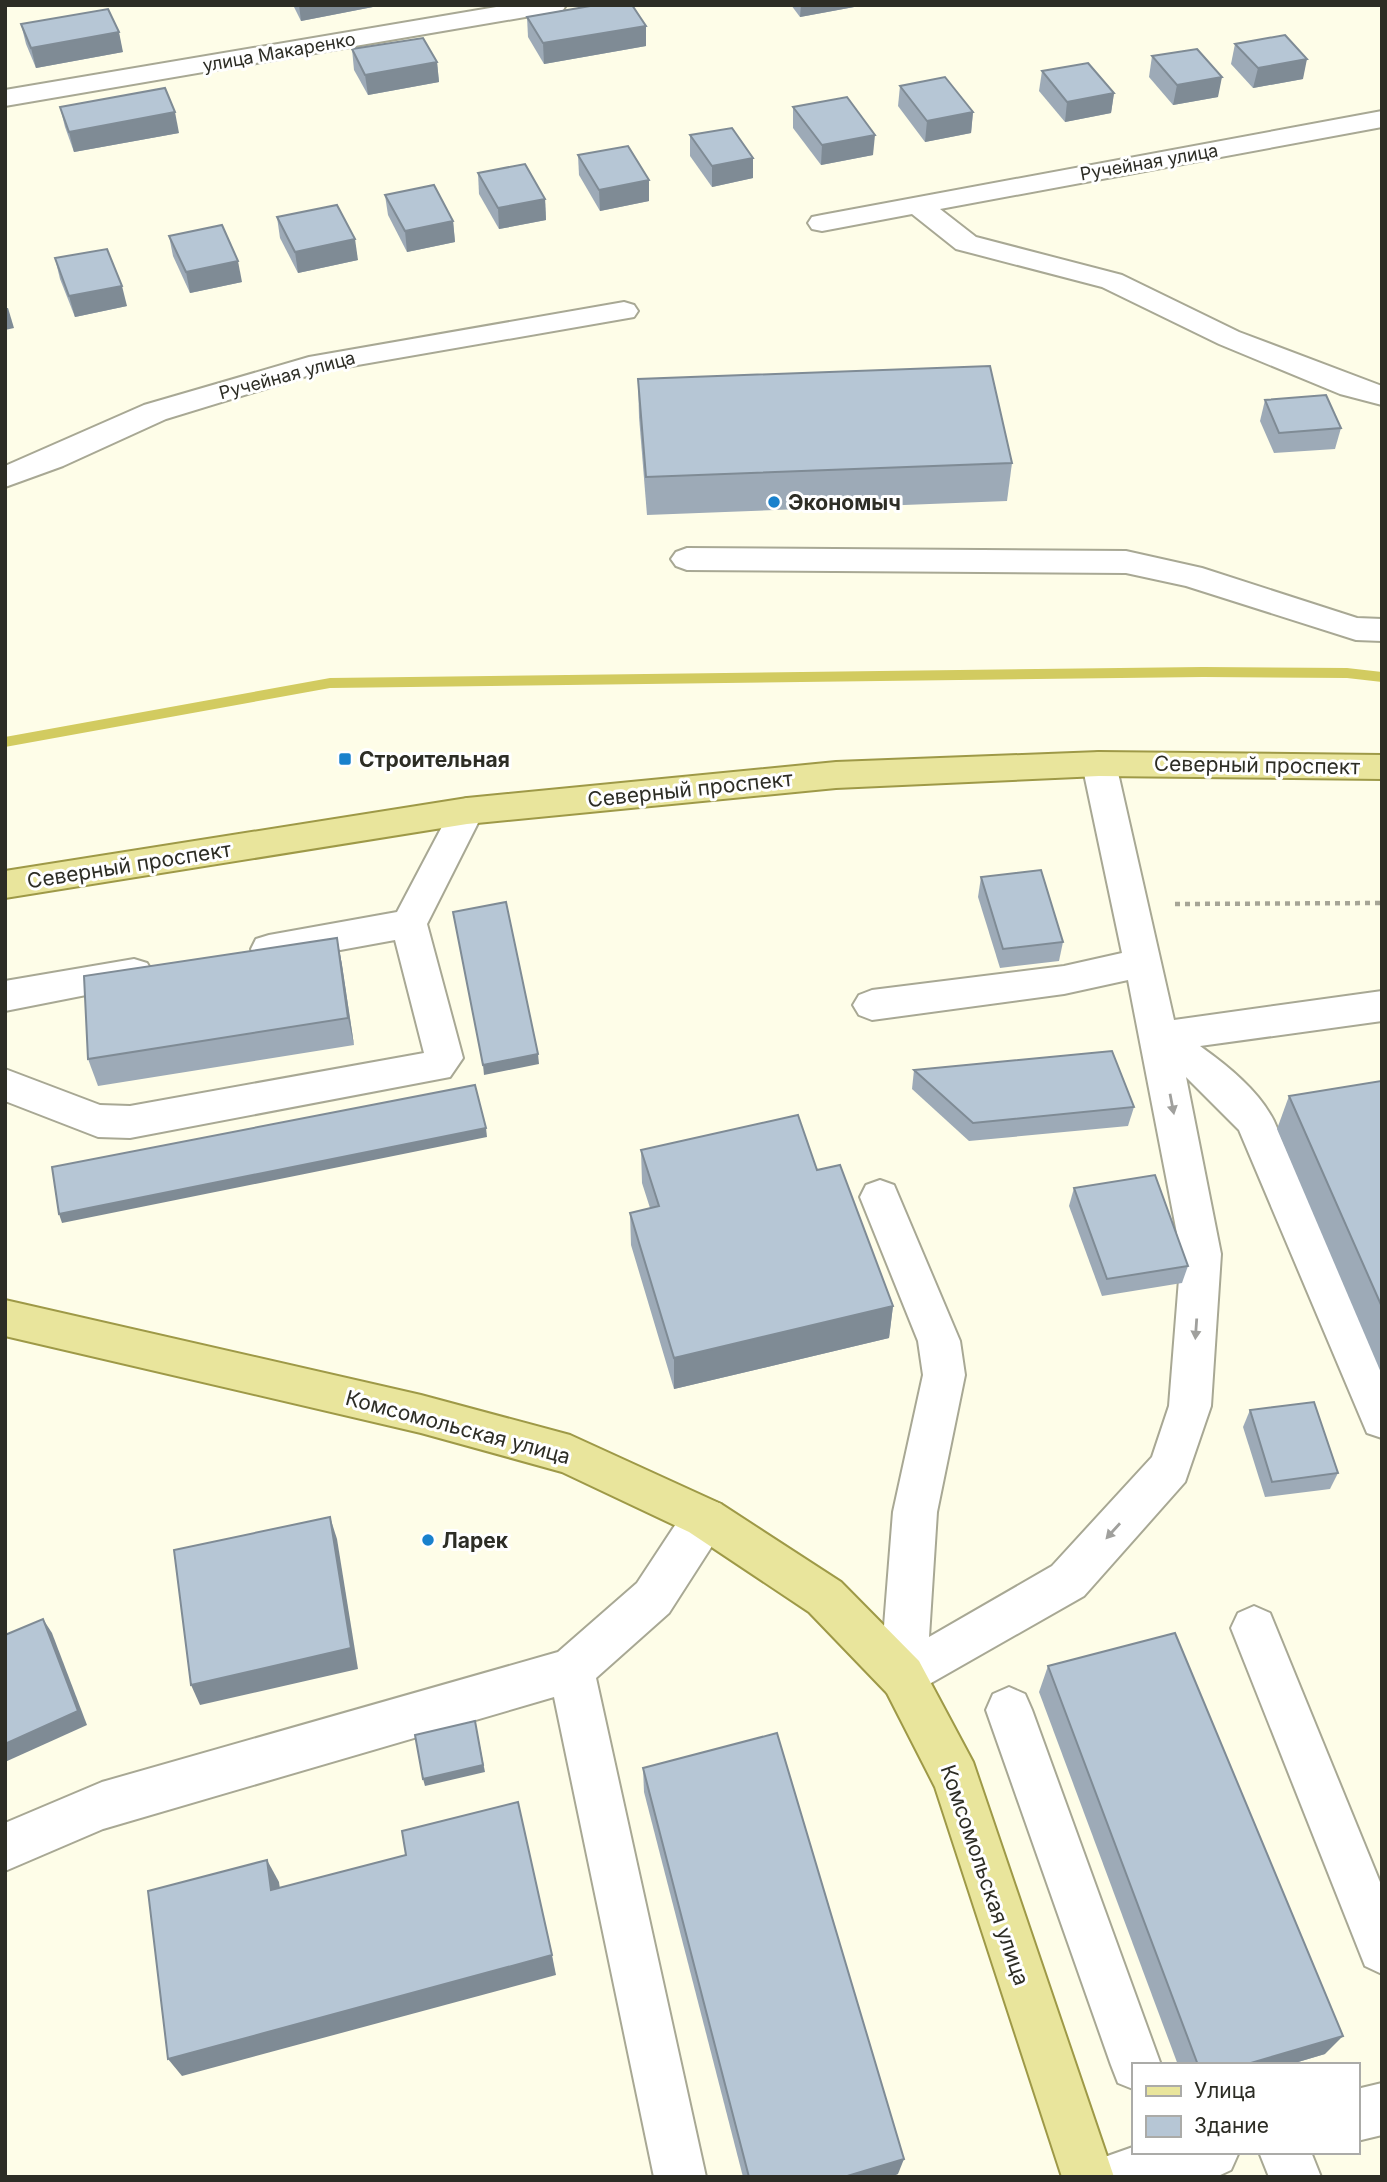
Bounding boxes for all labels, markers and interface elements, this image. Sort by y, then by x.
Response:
street label: улица Макаренко [201,28,357,76]
street label: Ручейная улица [1078,140,1220,184]
street label: Ручейная улица [217,347,357,403]
place label: Экономыч [788,490,901,515]
marker: Экономыч [766,494,782,510]
place label: Строительная [359,747,510,772]
marker: Строительная [337,751,353,767]
street label: Северный проспект [1154,751,1361,779]
street label: Северный проспект [586,766,794,812]
street label: Северный проспект [25,836,233,893]
one-way arrow [1167,1093,1178,1115]
one-way arrow [1190,1318,1201,1340]
street label: Комсомольская улица [343,1385,573,1469]
one-way arrow [1105,1522,1121,1540]
place label: Ларек [442,1528,509,1553]
marker: Ларек [420,1532,436,1548]
street label: Комсомольская улица [935,1761,1035,1989]
legend [1132,2063,1359,2154]
text: Улица [1194,2078,1256,2103]
text: Здание [1194,2113,1269,2138]

